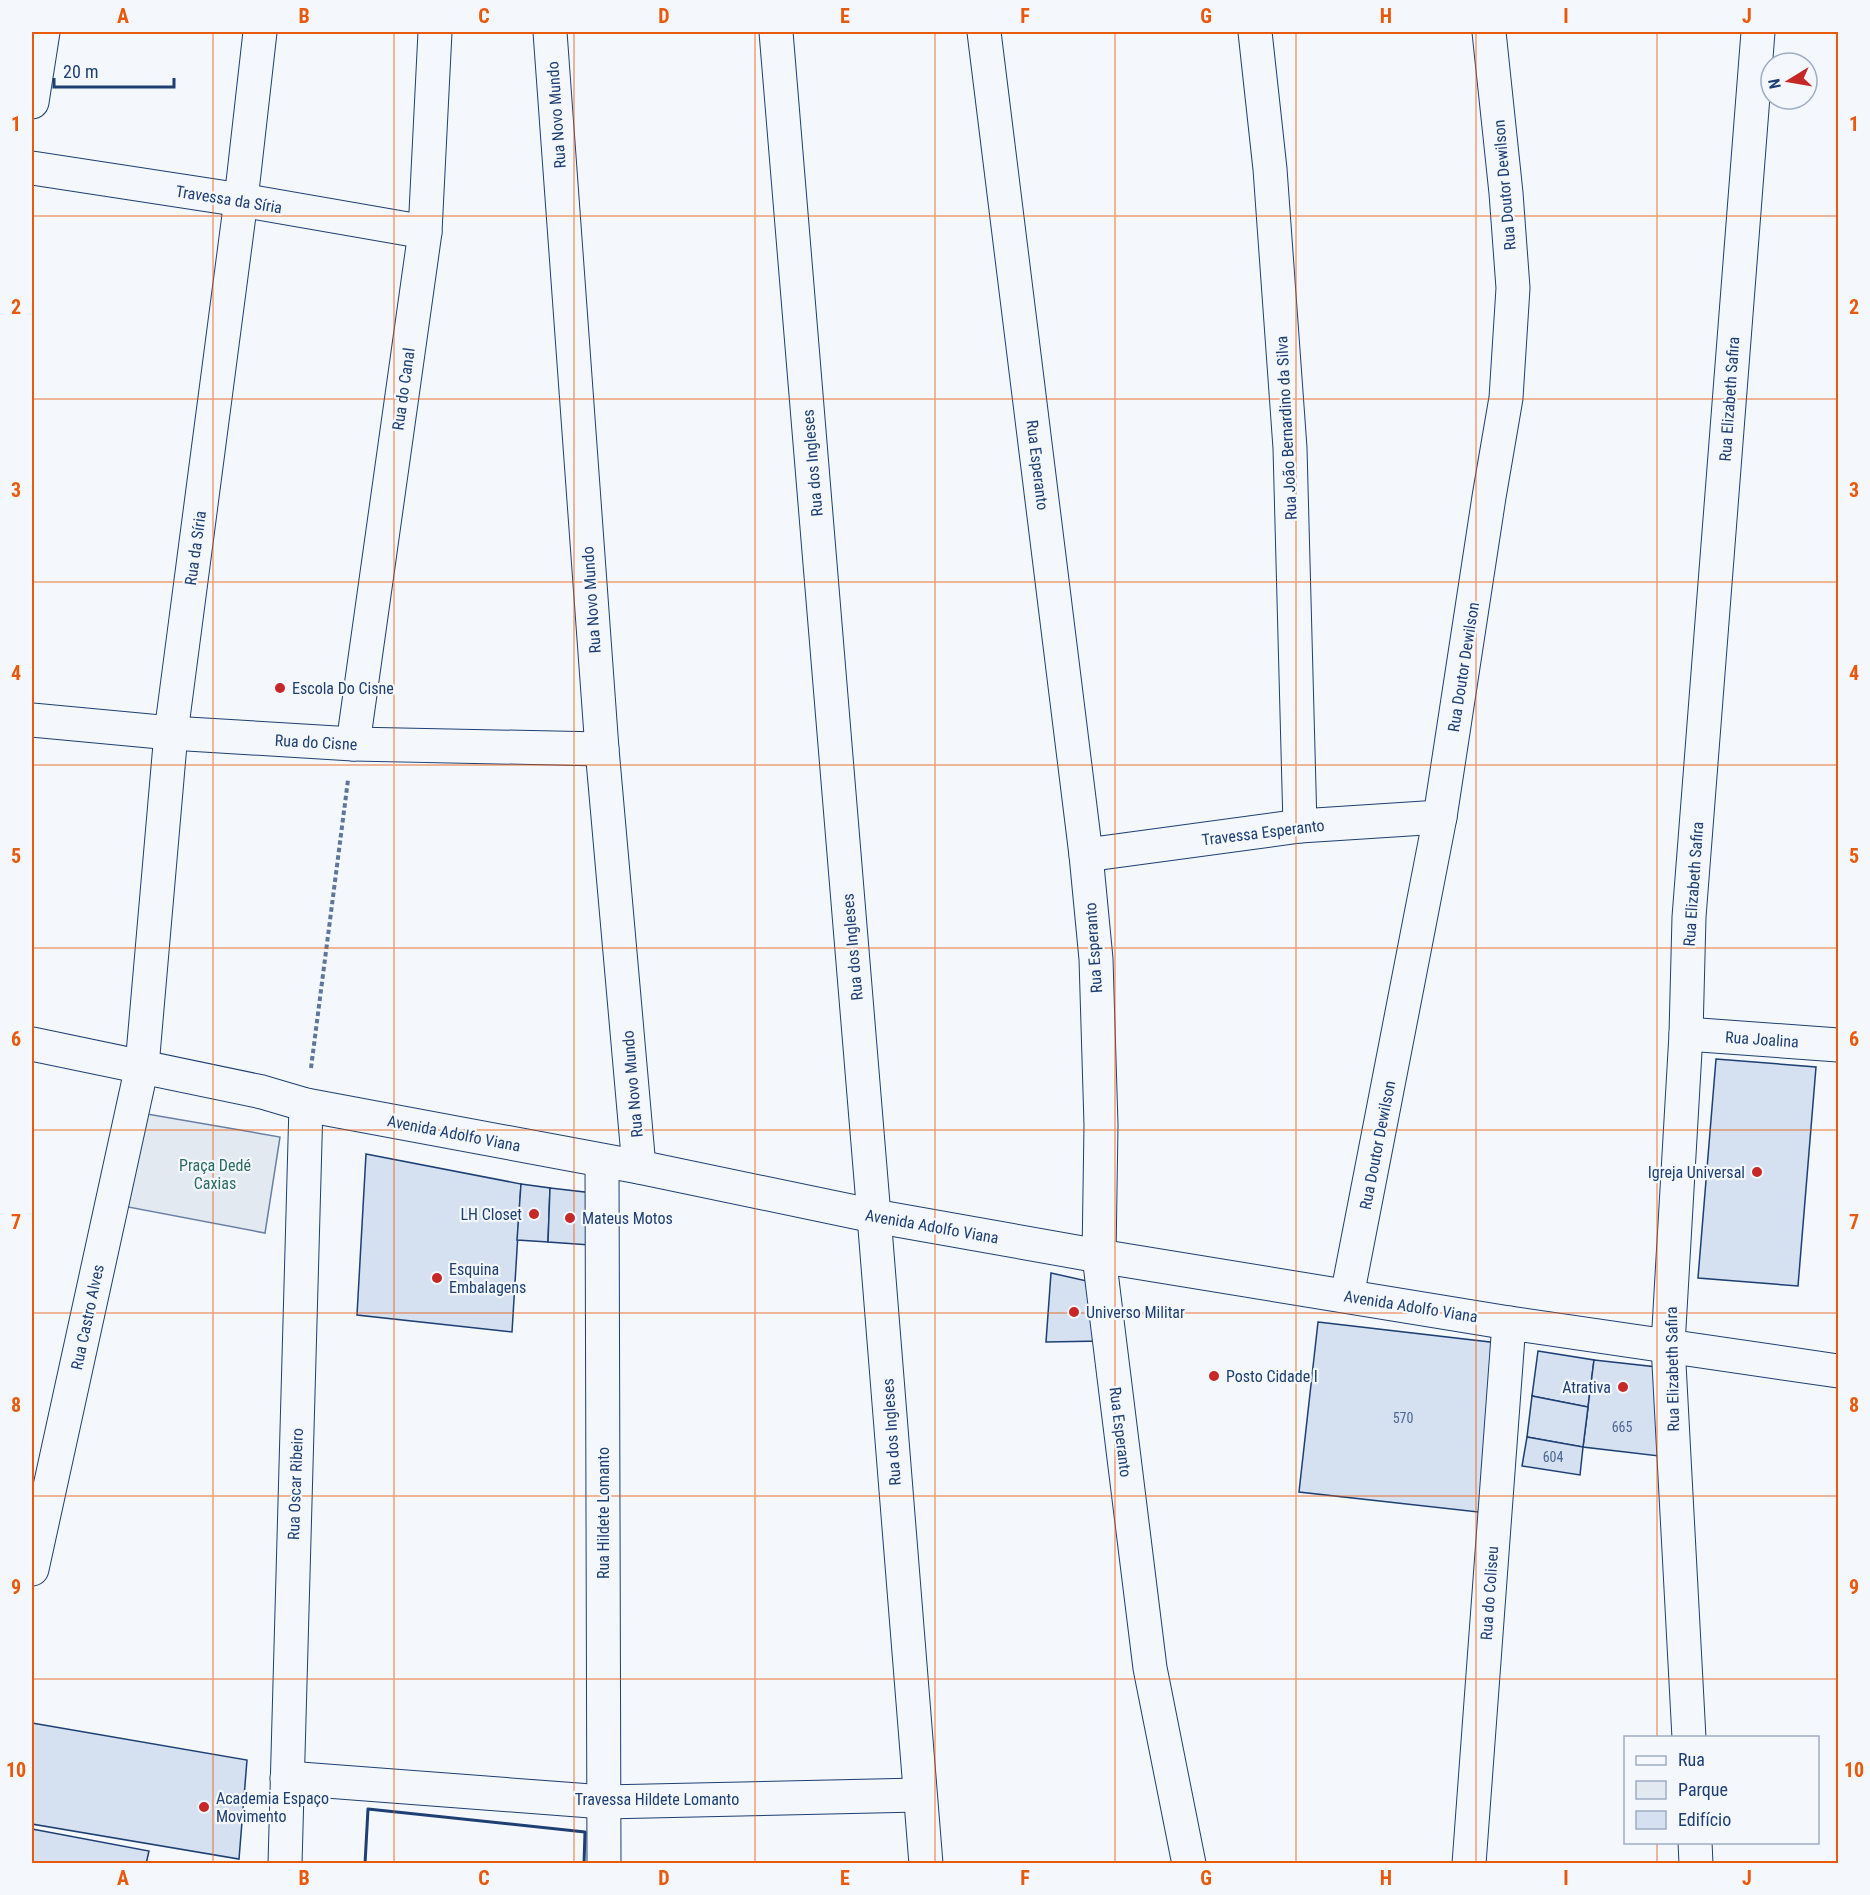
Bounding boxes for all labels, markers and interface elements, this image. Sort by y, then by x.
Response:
text: A [117,4,129,28]
text: B [298,4,310,28]
text: C [478,4,490,28]
text: D [658,4,670,28]
text: E [840,4,850,28]
text: F [1020,4,1030,28]
text: G [1200,4,1212,28]
text: H [1380,4,1392,28]
text: I [1563,4,1569,28]
text: J [1742,4,1752,28]
scale bar [54,51,174,89]
north arrow [1759,51,1819,111]
text: 20 m [63,61,98,82]
street label: Rua Novo Mundo [543,61,570,169]
text: N [1765,77,1785,90]
text: 1 [11,112,21,136]
text: 1 [1849,112,1859,136]
street label: Rua Doutor Dewilson [1489,119,1520,251]
street label: Travessa da Síria [174,182,284,217]
text: 2 [11,295,21,319]
text: 2 [1849,295,1859,319]
street label: Rua João Bernardino da Silva [1272,335,1301,521]
street label: Rua Elizabeth Safira [1716,336,1743,462]
street label: Rua do Canal [388,347,419,432]
street label: Rua dos Ingleses [798,409,827,517]
street label: Rua Esperanto [1023,419,1052,511]
text: 3 [11,478,21,502]
text: 3 [1849,478,1859,502]
street label: Rua da Síria [181,510,210,587]
street label: Rua Novo Mundo [578,546,605,654]
street label: Rua Doutor Dewilson [1444,601,1483,733]
text: 4 [11,661,21,685]
text: 4 [1849,661,1859,685]
place label: Escola Do Cisne [292,679,394,698]
marker: Escola Do Cisne [273,681,287,695]
street label: Rua do Cisne [274,731,358,754]
street label: Travessa Esperanto [1201,816,1325,849]
street label: Rua Elizabeth Safira [1680,821,1707,947]
text: 5 [11,844,21,868]
text: 5 [1849,844,1859,868]
street label: Rua dos Ingleses [838,893,867,1001]
street label: Rua Esperanto [1081,902,1106,994]
text: 6 [11,1027,21,1051]
street label: Rua Joalina [1725,1027,1799,1052]
text: 6 [1849,1027,1859,1051]
street label: Rua Novo Mundo [618,1030,647,1138]
street label: Rua Doutor Dewilson [1356,1079,1399,1211]
street label: Avenida Adolfo Viana [386,1111,522,1156]
park label: Praça Dedé Caxias [179,1156,251,1193]
place label: Igreja Universal [1648,1163,1745,1182]
marker: Igreja Universal [1750,1165,1764,1179]
place label: LH Closet [460,1205,522,1224]
street label: Avenida Adolfo Viana [864,1205,1000,1248]
marker: LH Closet [527,1207,541,1221]
place label: Mateus Motos [582,1209,673,1228]
text: 7 [11,1210,21,1234]
text: 7 [1849,1210,1859,1234]
marker: Mateus Motos [563,1211,577,1225]
place label: Esquina Embalagens [449,1260,526,1297]
street label: Rua Castro Alves [67,1263,108,1372]
marker: Esquina Embalagens [430,1271,444,1285]
street label: Avenida Adolfo Viana [1343,1287,1479,1326]
place label: Universo Militar [1086,1303,1185,1322]
marker: Universo Militar [1067,1305,1081,1319]
street label: Rua Elizabeth Safira [1662,1306,1683,1432]
place label: Posto Cidade I [1226,1367,1318,1386]
marker: Posto Cidade I [1207,1369,1221,1383]
street label: Rua dos Ingleses [878,1378,905,1486]
place label: Atrativa [1562,1378,1611,1397]
marker: Atrativa [1616,1380,1630,1394]
street label: Rua Esperanto [1106,1386,1135,1478]
text: 8 [11,1393,21,1417]
text: 8 [1849,1393,1859,1417]
house number: 570 [1393,1410,1413,1426]
house number: 665 [1612,1419,1632,1435]
street label: Rua Oscar Ribeiro [284,1428,307,1540]
street label: Rua Hildete Lomanto [594,1447,613,1579]
house number: 604 [1543,1449,1563,1465]
street label: Rua do Coliseu [1477,1545,1502,1641]
text: 9 [11,1575,21,1599]
text: 9 [1849,1575,1859,1599]
legend [1624,1736,1819,1844]
text: Rua [1678,1749,1705,1770]
text: 10 [6,1758,26,1782]
text: 10 [1844,1758,1864,1782]
text: Parque [1678,1779,1728,1800]
place label: Academia Espaço Movimento [216,1789,329,1826]
street label: Travessa Hildete Lomanto [575,1790,739,1809]
marker: Academia Espaço Movimento [197,1800,211,1814]
text: Edifício [1678,1809,1731,1830]
text: A [117,1866,129,1890]
text: B [298,1866,310,1890]
text: C [478,1866,490,1890]
text: D [658,1866,670,1890]
text: E [840,1866,850,1890]
text: F [1020,1866,1030,1890]
text: G [1200,1866,1212,1890]
text: H [1380,1866,1392,1890]
text: I [1563,1866,1569,1890]
text: J [1742,1866,1752,1890]

